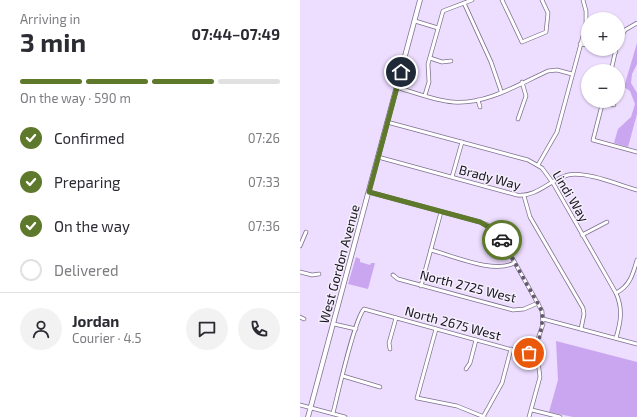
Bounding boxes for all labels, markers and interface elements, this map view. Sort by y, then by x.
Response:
text: Arriving in [20,11,80,27]
map controls [581,12,625,108]
button: + [581,12,625,56]
text: 07:44–07:49 [192,25,280,43]
text: 3 min [20,26,86,57]
pin [384,55,418,89]
icon: home [390,61,412,83]
button: − [581,64,625,108]
text: On the way · 590 m [20,90,131,106]
icon: check [20,127,42,149]
text: Confirmed [54,129,125,147]
text: 07:26 [248,130,280,146]
street label: Brady Way [457,161,523,193]
street label: Lindi Way [549,167,593,225]
icon: check [20,171,42,193]
text: Preparing [54,173,120,191]
text: 07:33 [248,174,280,190]
street label: West Gordon Avenue [315,203,363,325]
icon: check [20,215,42,237]
text: On the way [54,217,130,235]
text: 07:36 [248,218,280,234]
courier [482,220,522,260]
icon: car [491,229,513,251]
text: Delivered [54,261,119,279]
street label: North 2725 West [418,266,518,306]
street label: North 2675 West [403,302,503,344]
button: person [20,308,62,350]
button: chat [186,308,228,350]
button: phone [238,308,280,350]
text: Jordan [72,312,119,330]
text: Courier · 4.5 [72,330,141,346]
pin [512,336,546,370]
icon: bag [518,342,540,364]

